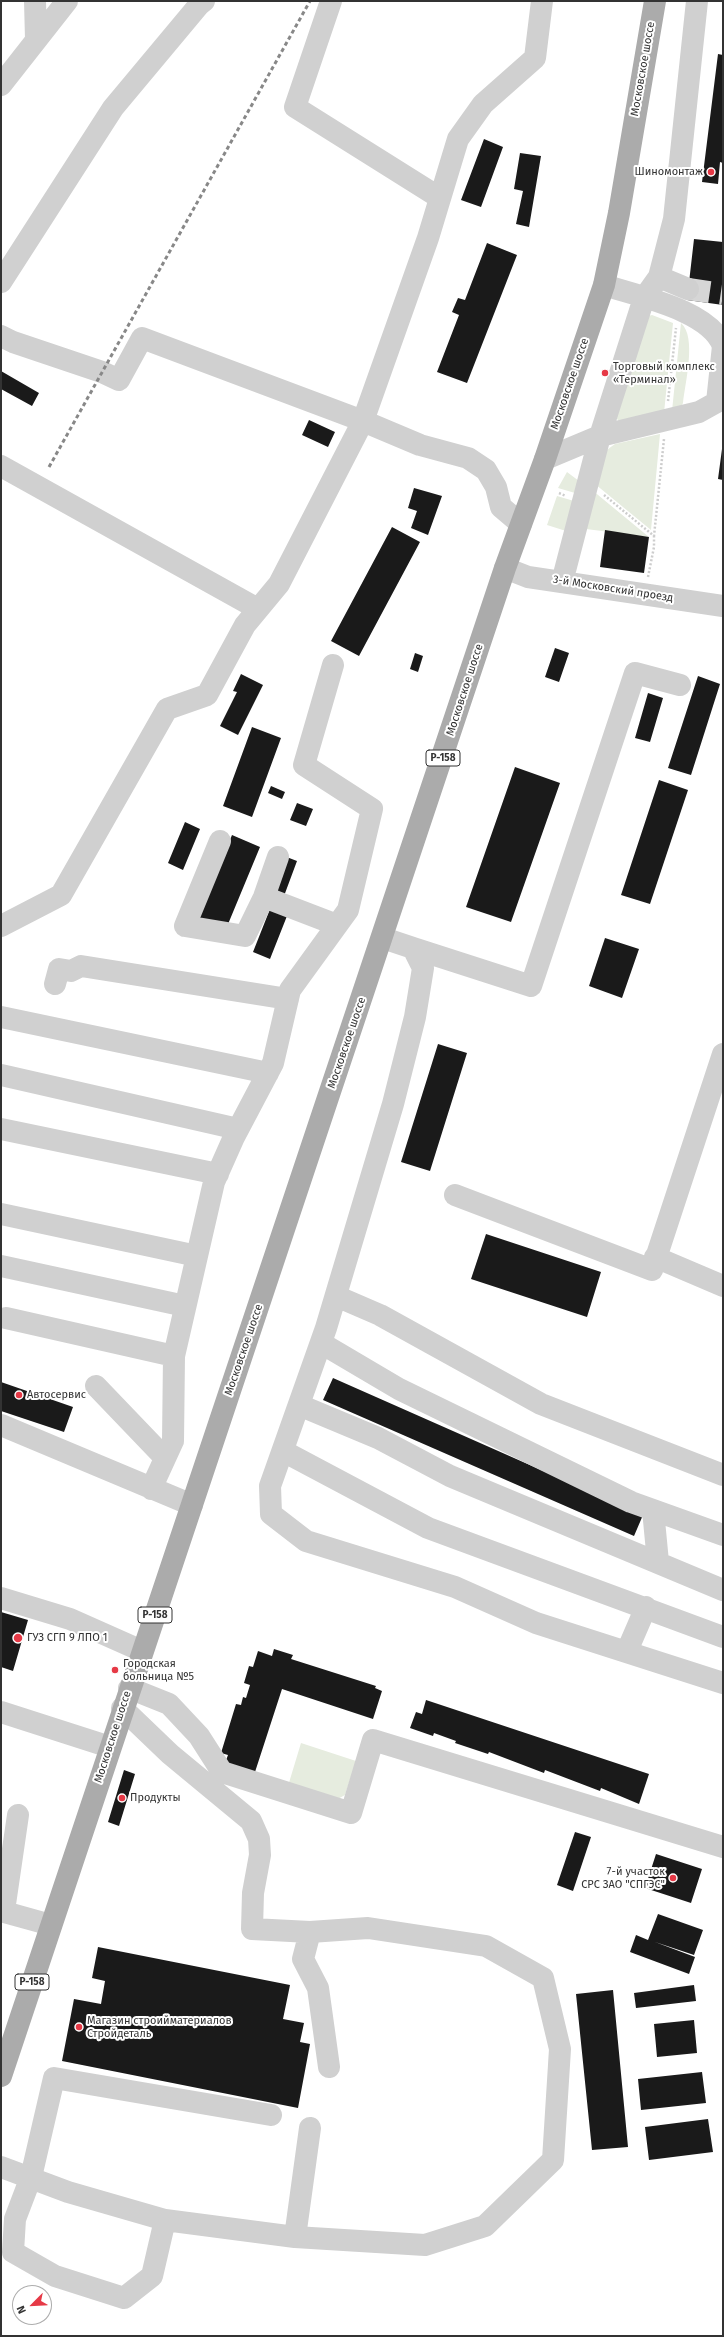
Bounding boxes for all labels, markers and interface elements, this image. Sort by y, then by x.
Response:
street label: Московское шоссе [628,21,658,117]
place label: Шиномонтаж [635,165,703,179]
marker: Шиномонтаж [706,167,716,177]
street label: Московское шоссе [548,337,592,431]
place label: Торговый комплекс «Терминал» [613,360,715,386]
marker: Торговый комплекс «Терминал» [600,368,610,378]
street label: 3-й Московский проезд [552,573,674,605]
street label: Московское шоссе [444,642,486,738]
road number: Р-158 [426,750,460,766]
street label: Московское шоссе [325,996,369,1090]
street label: Московское шоссе [222,1303,266,1397]
place label: Автосервис [27,1388,86,1402]
marker: Автосервис [14,1390,24,1400]
road number: Р-158 [138,1607,172,1623]
place label: ГУЗ СГП 9 ЛПО 1 [27,1631,108,1645]
marker: ГУЗ СГП 9 ЛПО 1 [12,1632,24,1644]
place label: Городская больница №5 [123,1657,194,1683]
marker: Городская больница №5 [110,1665,120,1675]
street label: Московское шоссе [92,1689,134,1785]
place label: Продукты [130,1791,181,1805]
marker: Продукты [117,1793,127,1803]
place label: 7-й участок СРС ЗАО "СПГЭС" [581,1865,665,1891]
marker: 7-й участок СРС ЗАО "СПГЭС" [668,1873,678,1883]
road number: Р-158 [15,1974,49,1990]
place label: Магазин строийматериалов Стройдеталь [87,2014,232,2040]
marker: Магазин строийматериалов Стройдеталь [74,2022,84,2032]
north arrow [12,2285,52,2325]
text: N [14,2304,29,2316]

